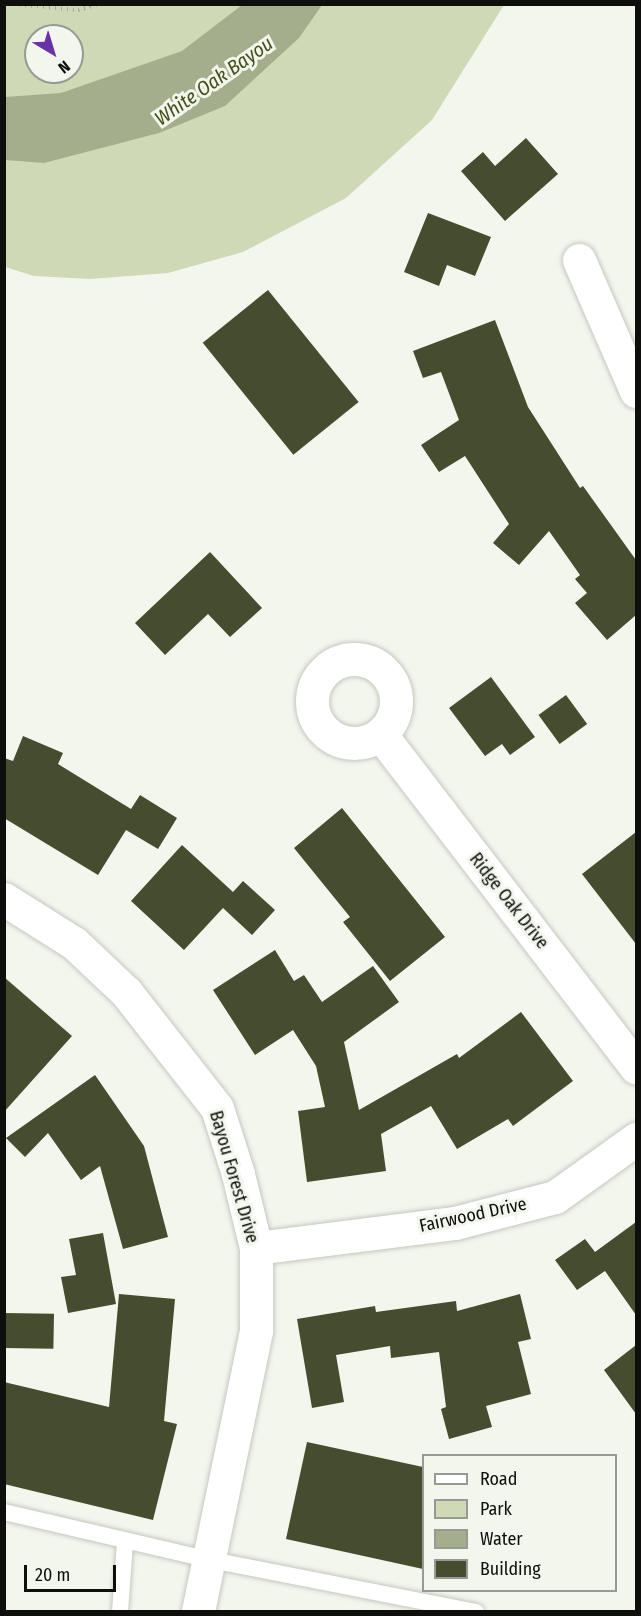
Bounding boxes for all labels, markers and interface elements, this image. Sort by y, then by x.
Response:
north arrow [24,24,84,84]
water label: White Oak Bayou [150,31,278,131]
text: N [55,57,74,77]
street label: Ridge Oak Drive [465,849,553,953]
street label: Bayou Forest Drive [205,1108,263,1246]
street label: Fairwood Drive [417,1193,529,1237]
legend [422,1454,617,1592]
text: Road [480,1468,517,1490]
text: Park [480,1498,512,1520]
text: Water [480,1528,523,1550]
scale bar [27,1553,118,1591]
text: Building [480,1558,541,1580]
text: 20 m [35,1564,70,1586]

